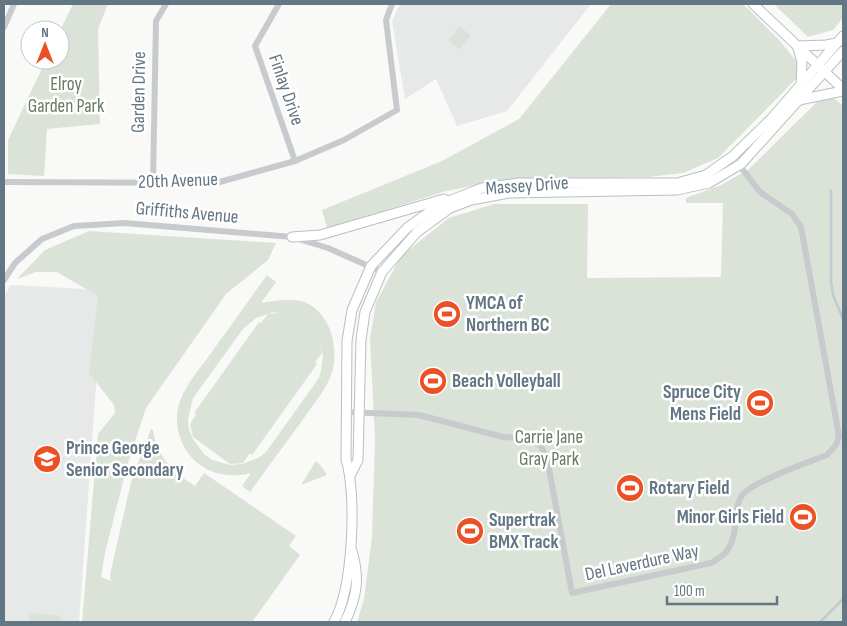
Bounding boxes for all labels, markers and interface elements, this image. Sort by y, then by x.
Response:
north arrow [20,20,70,70]
text: N [41,24,49,41]
street label: Garden Drive [127,51,151,133]
street label: Finlay Drive [263,52,309,128]
park label: Elroy Garden Park [28,73,105,118]
street label: 20th Avenue [138,168,218,194]
street label: Massey Drive [485,172,569,200]
street label: Griffiths Avenue [135,197,239,229]
place label: YMCA of Northern BC [466,292,550,337]
sports icon: YMCA of Northern BC [432,299,462,329]
sports icon: Beach Volleyball [418,366,448,396]
place label: Beach Volleyball [452,370,561,393]
place label: Spruce City Mens Field [663,381,741,426]
sports icon: Spruce City Mens Field [745,388,775,418]
park label: Carrie Jane Gray Park [515,426,583,471]
place label: Prince George Senior Secondary [66,437,184,482]
school or university icon: Prince George Senior Secondary [32,444,62,474]
sports icon: Rotary Field [615,473,645,503]
place label: Rotary Field [649,477,729,500]
sports icon: Minor Girls Field [788,502,818,532]
place label: Minor Girls Field [677,506,784,529]
place label: Supertrak BMX Track [489,509,558,554]
sports icon: Supertrak BMX Track [455,516,485,546]
street label: Del Laverdure Way [583,540,702,586]
scale bar [667,574,777,606]
text: 100 m [674,582,705,601]

